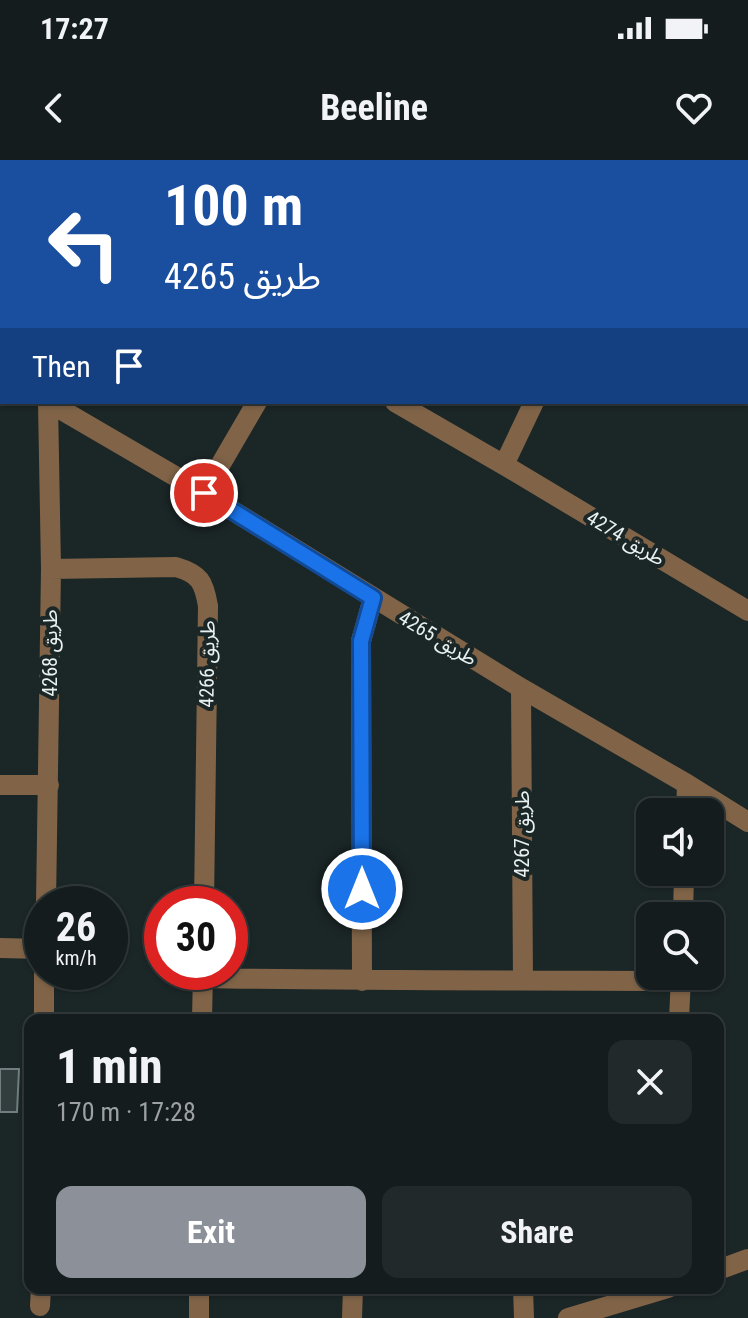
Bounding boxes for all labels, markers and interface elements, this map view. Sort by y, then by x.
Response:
text: 17:27 [40,11,109,46]
icon: back [32,86,76,130]
icon: heart [672,86,716,130]
text: Beeline [320,87,428,129]
text: 100 m [164,173,303,239]
icon: left [32,192,136,296]
text: طريق 4265 [164,256,321,298]
icon: arrive [107,344,151,388]
text: Then [32,349,91,384]
pin [170,459,238,527]
icon: arrive [182,471,226,515]
street label: طريق 4274 [582,505,670,572]
street label: طريق 4265 [394,605,482,672]
street label: طريق 4268 [38,609,63,697]
street label: طريق 4266 [194,620,221,708]
street label: طريق 4267 [510,790,535,878]
map controls [636,798,724,990]
button: sound [636,798,724,886]
position arrow [320,847,404,931]
speed limit sign: 30 [144,886,248,990]
button: search [636,902,724,990]
text: 26 [56,904,96,951]
text: km/h [55,946,97,970]
text: 1 min [56,1038,163,1095]
button: close [608,1040,692,1124]
text: 170 m · 17:28 [56,1097,196,1127]
button: Exit [56,1186,366,1278]
button: Share [382,1186,692,1278]

